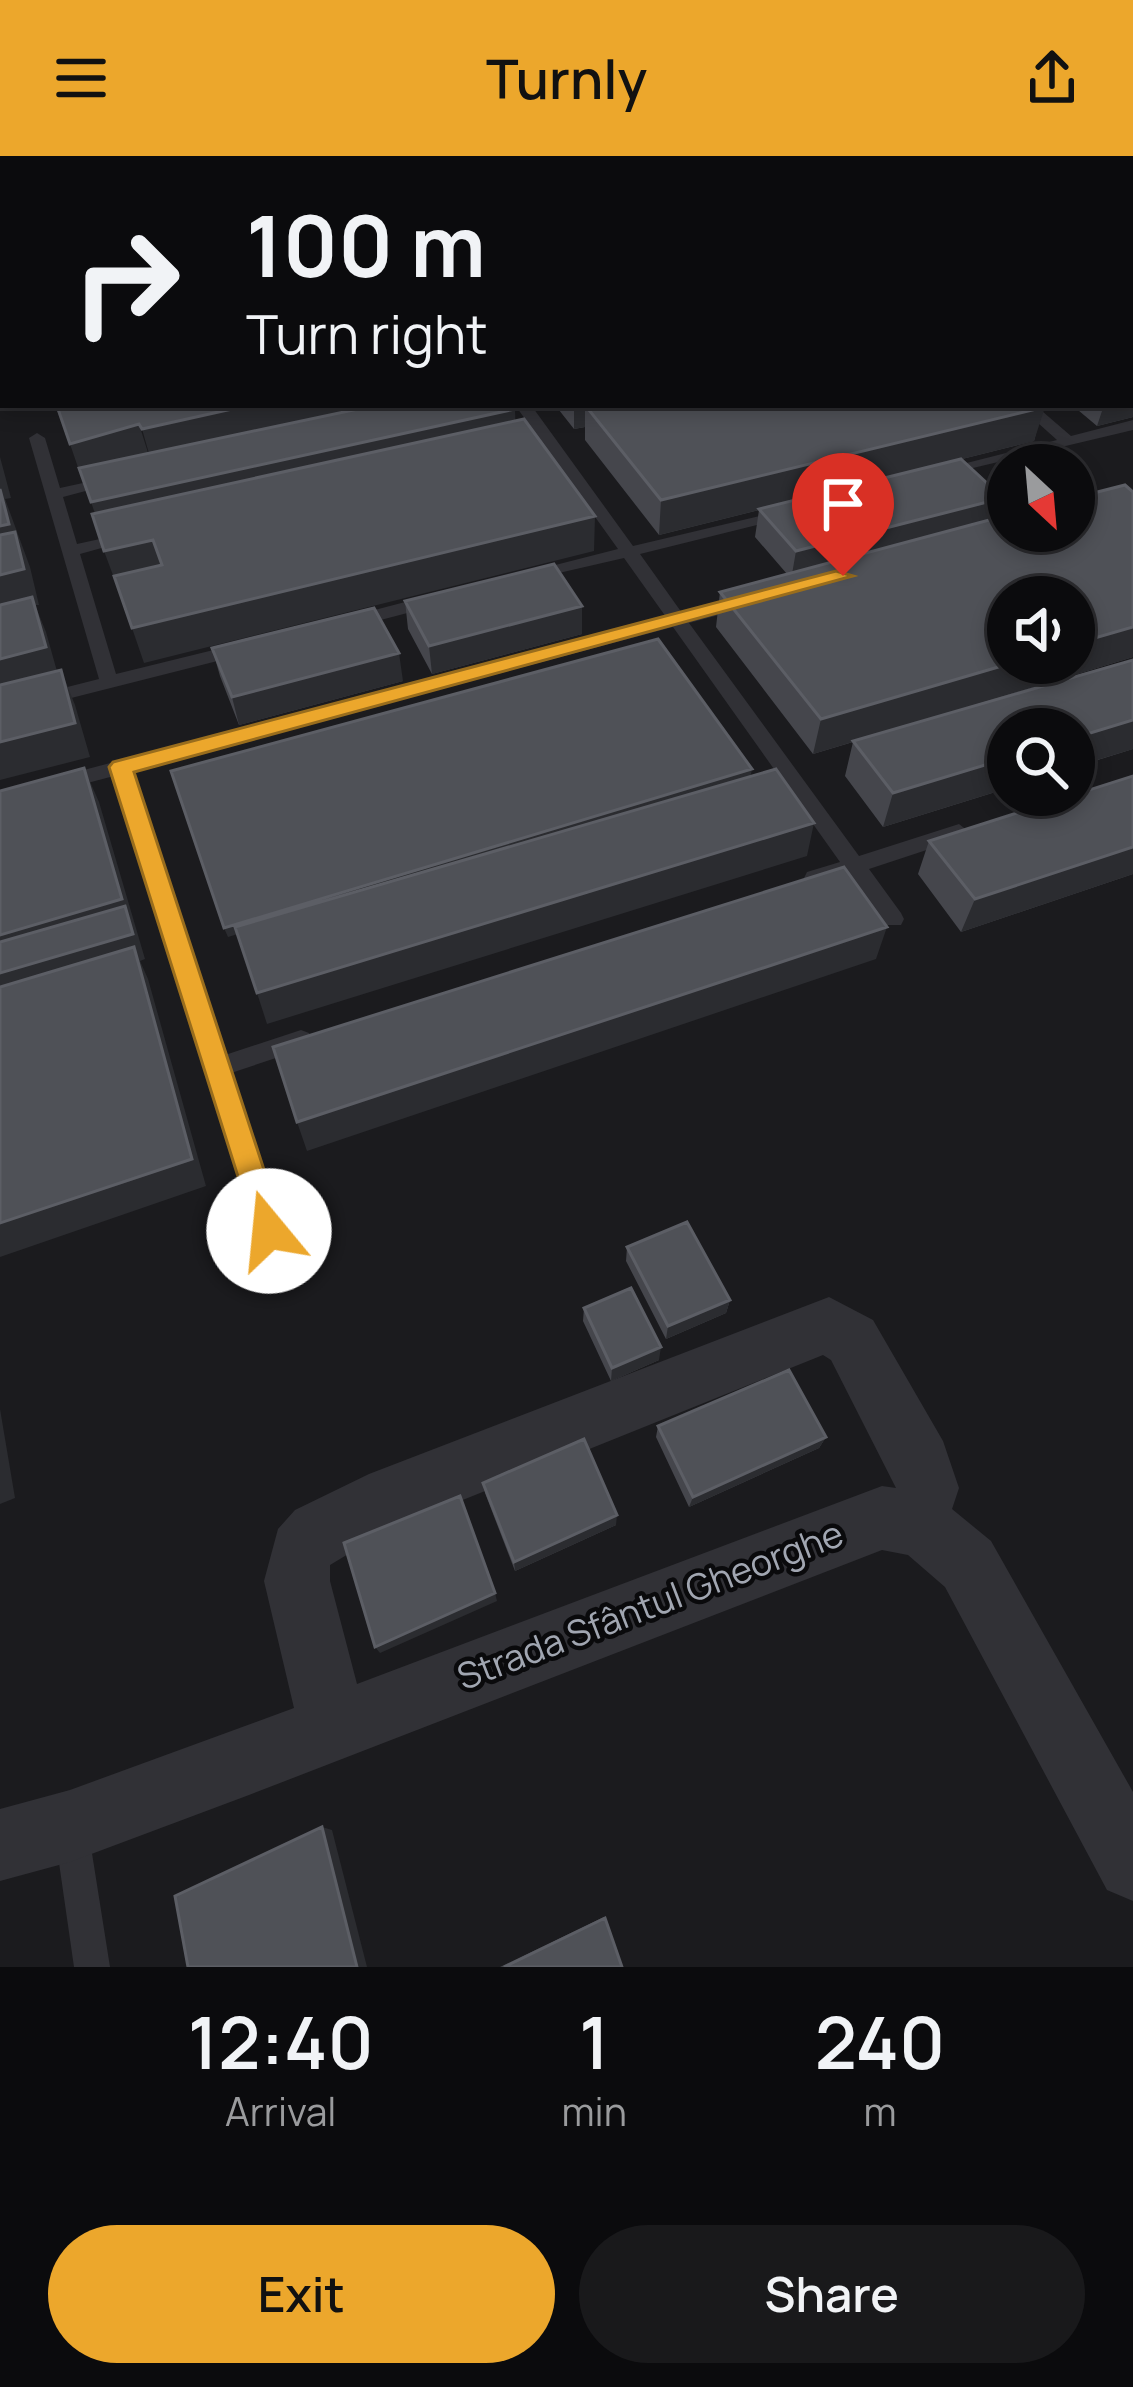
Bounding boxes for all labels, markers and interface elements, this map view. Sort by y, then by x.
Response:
text: Turnly [486,41,647,115]
icon: menu [48,45,114,111]
icon: share [1019,45,1085,111]
text: 100 m [246,187,486,302]
icon: right [48,204,204,360]
text: Turn right [246,296,488,370]
north arrow [987,444,1095,552]
map controls [987,444,1095,816]
pin [792,453,894,576]
icon: arrive [810,471,876,537]
button: sound [987,576,1095,684]
button: search [987,708,1095,816]
position arrow [206,1168,332,1294]
street label: Strada Sfântul Gheorghe [450,1508,850,1701]
text: 12:40 [188,1992,374,2091]
text: 1 [579,1992,609,2091]
text: 240 [815,1992,945,2091]
text: Arrival [225,2084,336,2138]
text: min [562,2084,627,2138]
text: m [863,2084,896,2138]
button: Exit [48,2225,555,2363]
button: Share [579,2225,1085,2363]

